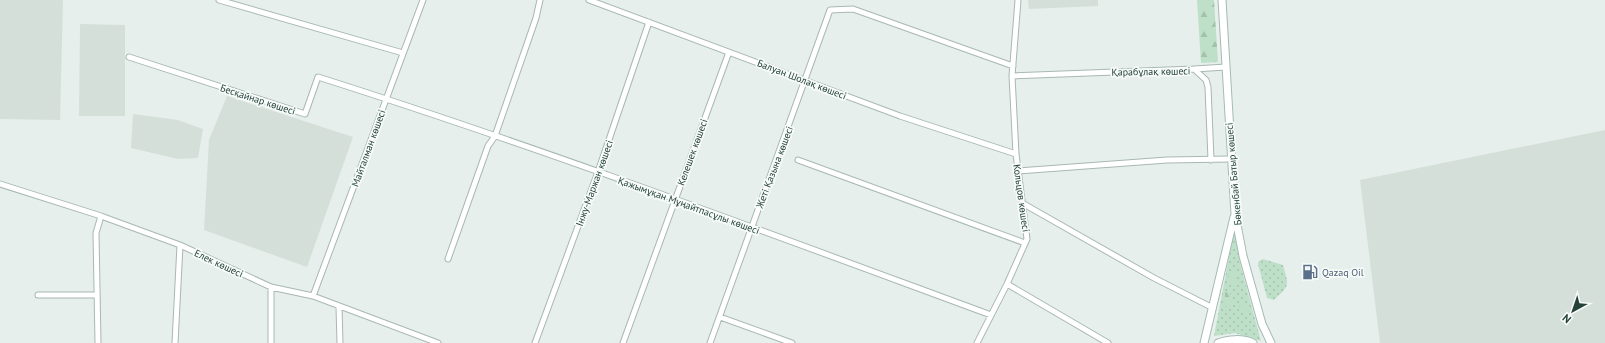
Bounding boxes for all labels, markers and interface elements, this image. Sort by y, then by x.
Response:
street label: Балуан Шолақ көшесі [755,56,848,102]
street label: Қарабұлақ көшесі [1111,64,1191,79]
street label: Бесқайнар көшесі [219,81,297,118]
street label: Майталман көшесі [348,108,388,189]
street label: Келешек көшесі [674,117,711,187]
street label: Бөкенбай Батыр көшесі [1223,122,1244,226]
street label: Жеті Қазына көшесі [752,124,796,211]
street label: Інжу-Маржан көшесі [573,138,616,228]
street label: Кольцов көшесі [1010,163,1033,233]
street label: Қажымұқан Мұңайтпасұлы көшесі [616,174,761,237]
street label: Елек көшесі [192,246,245,280]
fuel station icon: Qazaq Oil [1301,263,1319,281]
place label: Qazaq Oil [1322,266,1364,279]
north arrow [1553,291,1593,331]
text: N [1559,311,1574,326]

